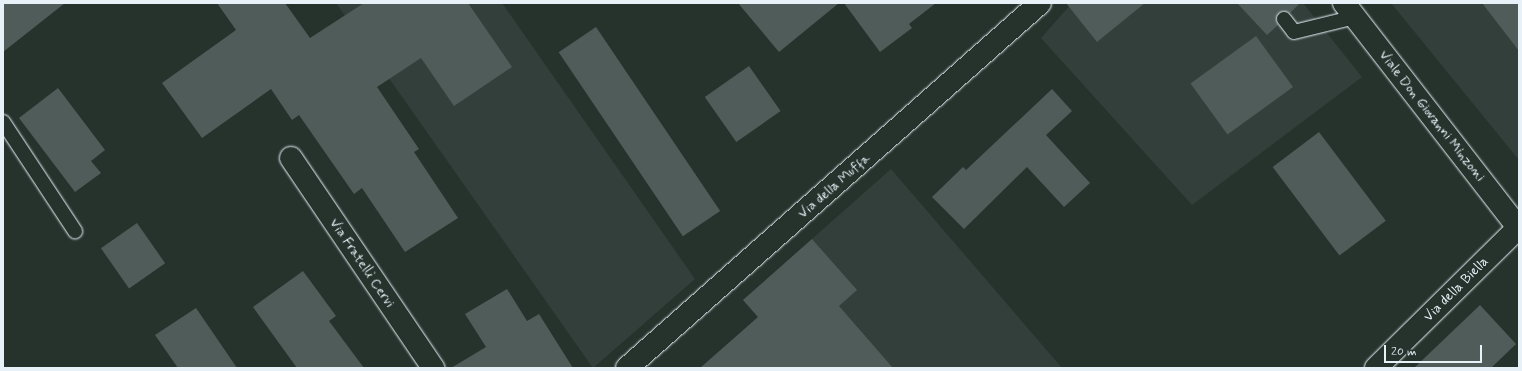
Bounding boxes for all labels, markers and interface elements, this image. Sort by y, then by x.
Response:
street label: Viale Don Giovanni Minzoni [1376,48,1488,184]
street label: Via della Muffa [795,150,873,222]
street label: Via Fratelli Cervi [326,216,398,310]
street label: Via della Biella [1420,253,1492,325]
scale bar [1386,337,1484,363]
text: 20 m [1391,344,1417,360]

